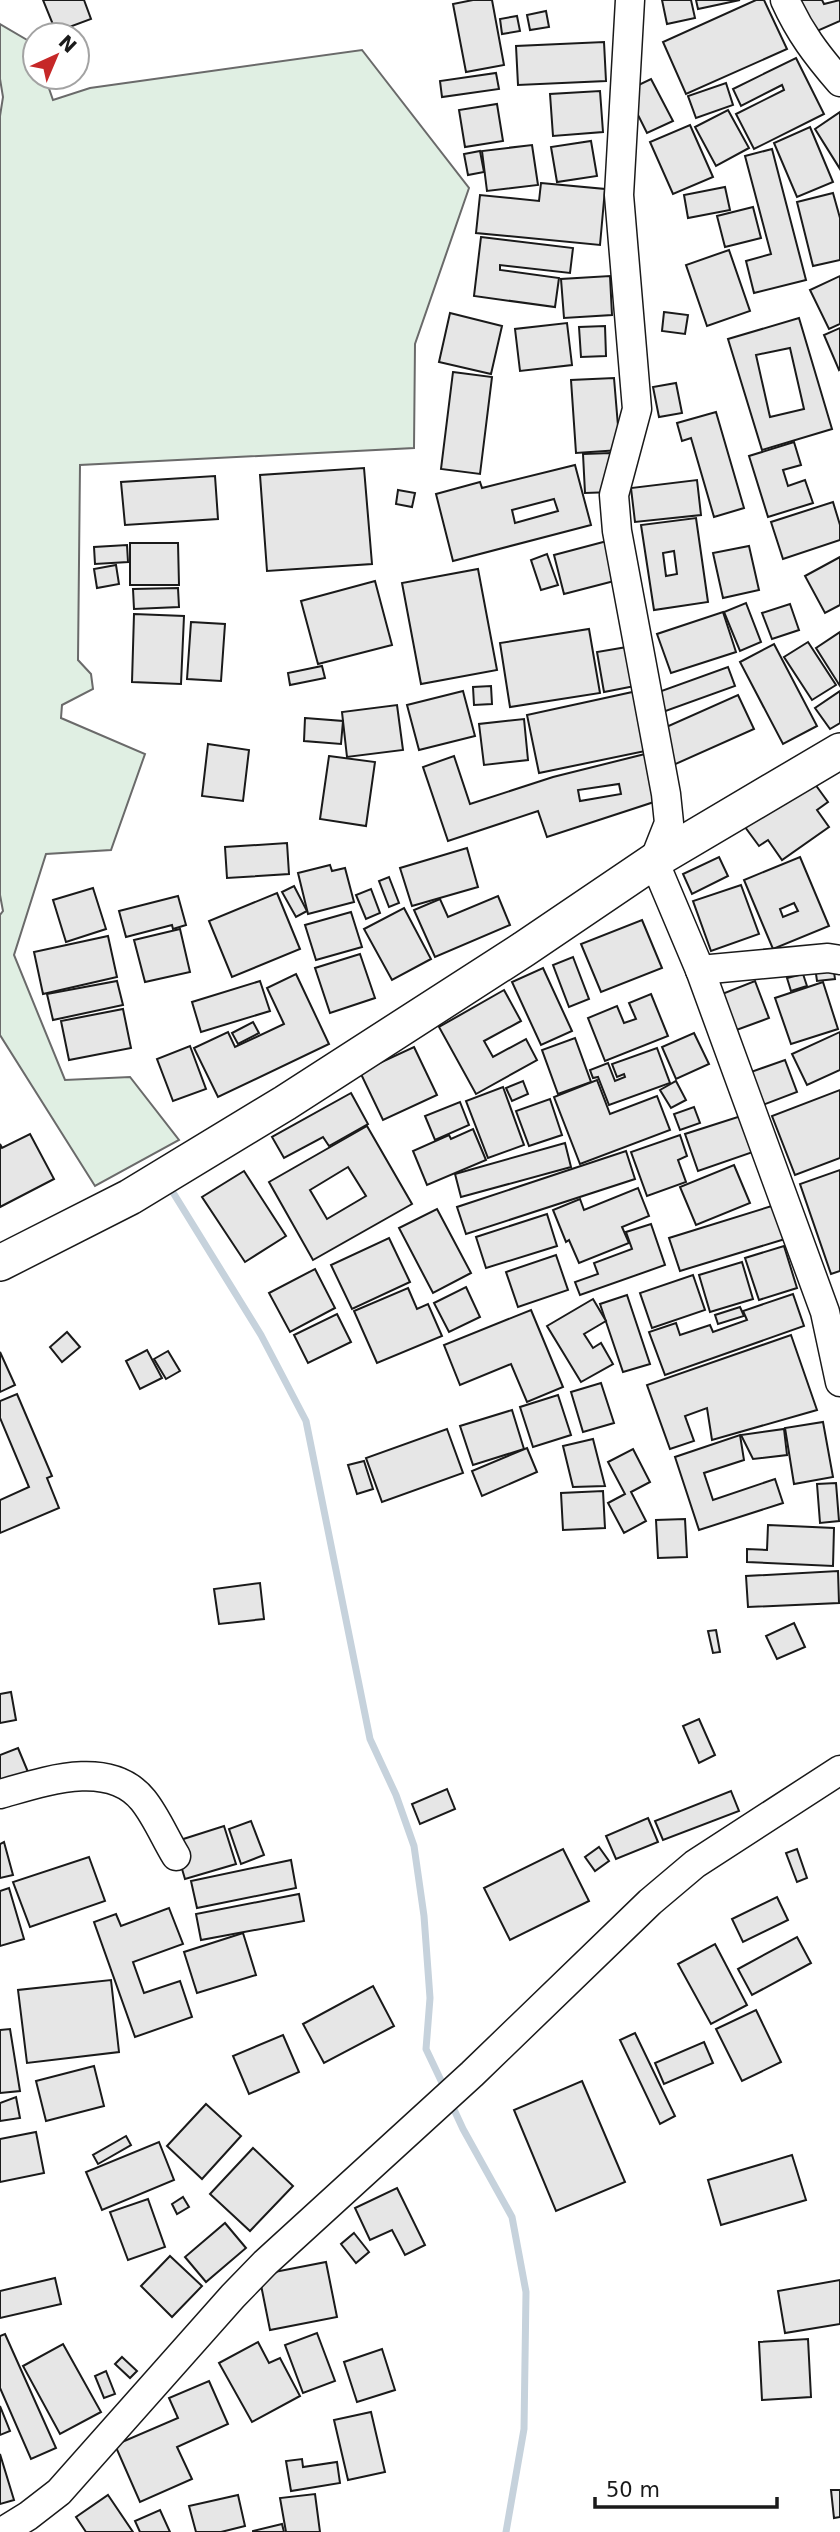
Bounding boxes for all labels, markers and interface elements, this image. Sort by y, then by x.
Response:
north arrow [21,21,91,91]
text: N [54,30,81,57]
scale bar [595,2466,777,2510]
text: 50 m [606,2478,660,2502]

